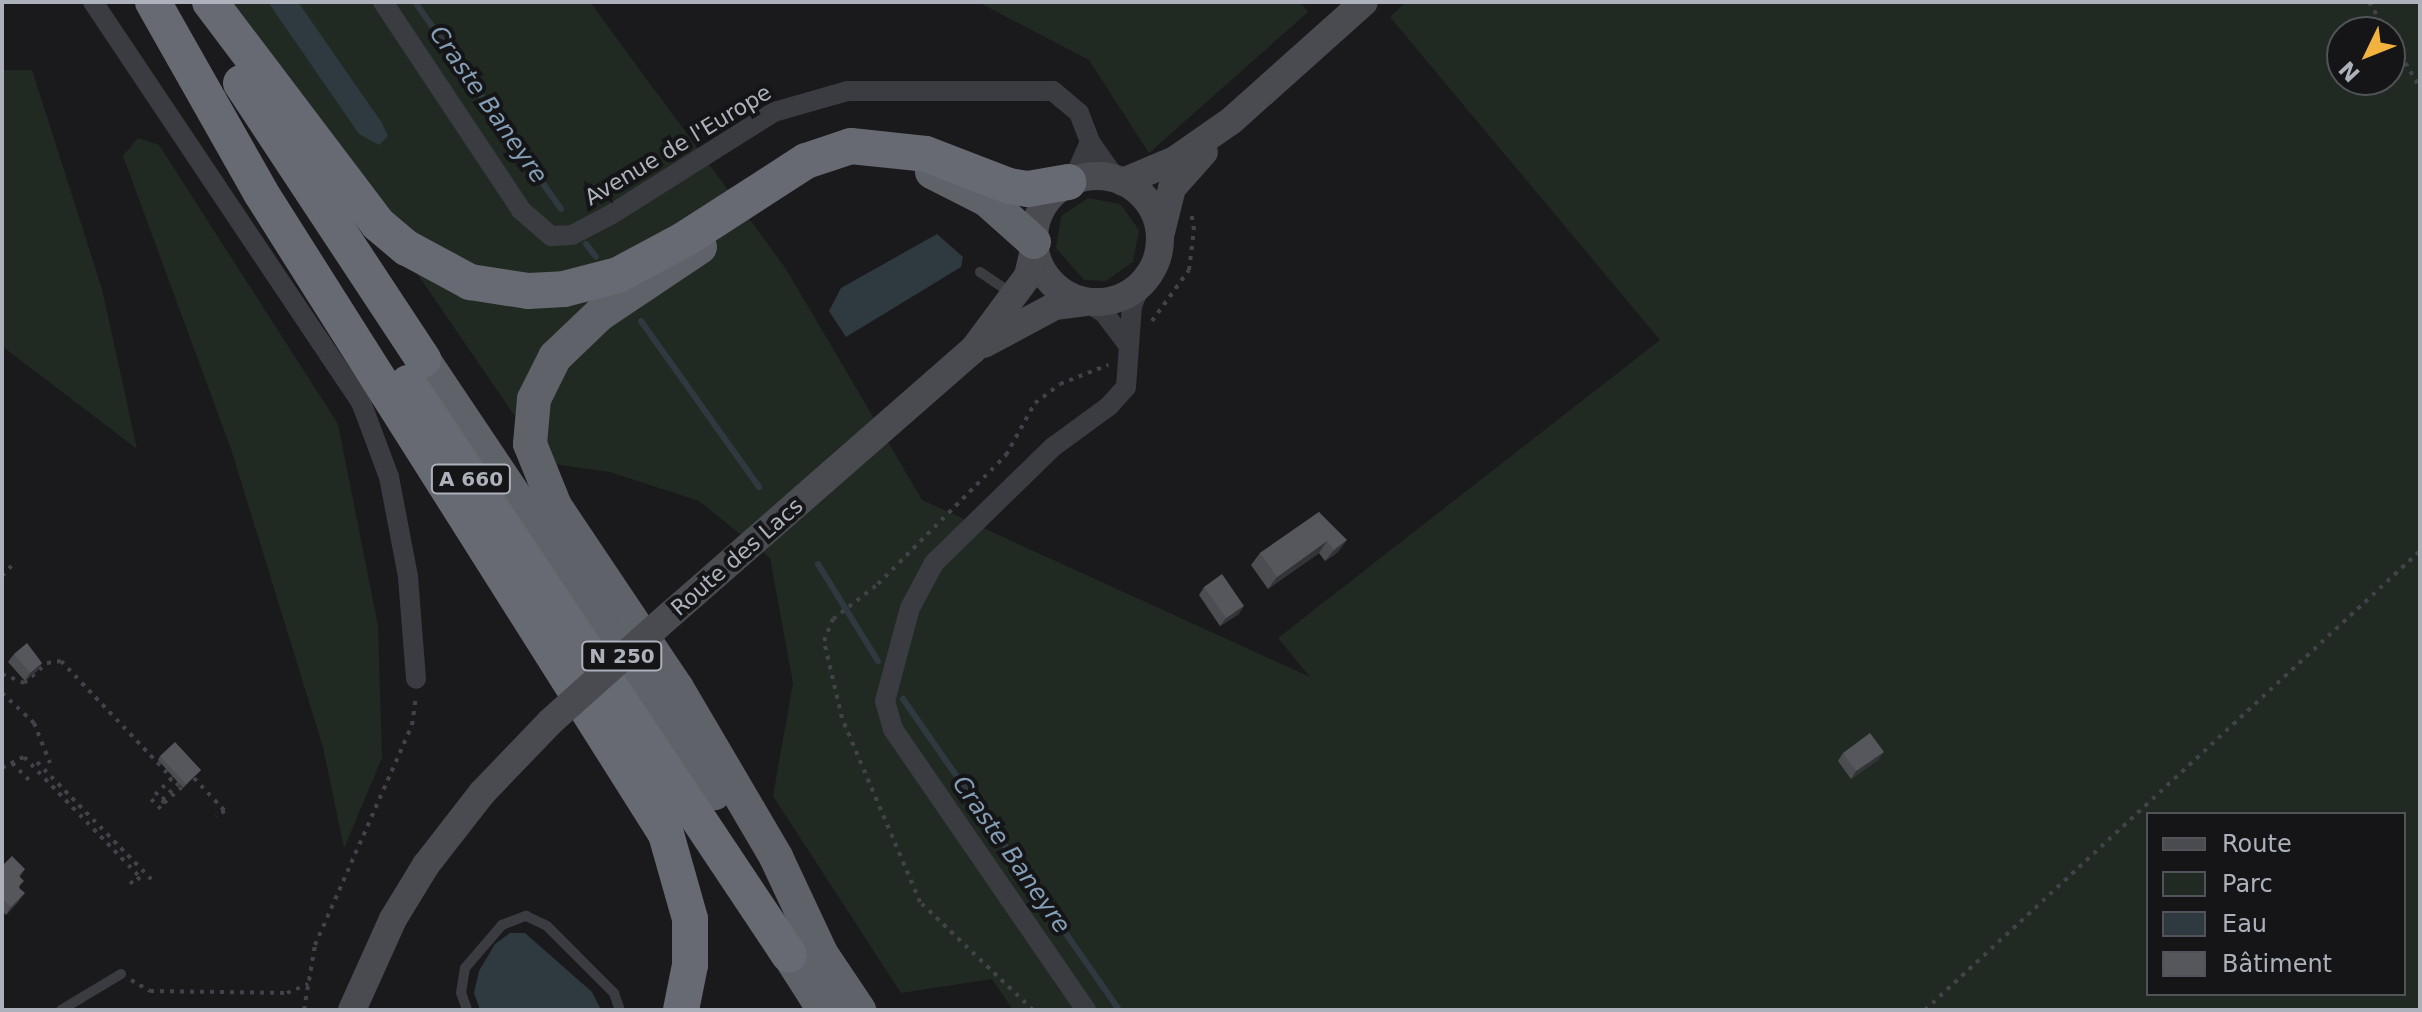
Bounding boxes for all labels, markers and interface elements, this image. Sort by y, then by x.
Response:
north arrow [2326,16,2406,96]
water label: Craste Baneyre [423,21,553,189]
text: N [2334,56,2365,87]
street label: Avenue de l'Europe [580,79,776,211]
road number: A 660 [429,463,513,495]
street label: Route des Lacs [666,493,808,621]
road number: N 250 [580,640,664,672]
water label: Craste Baneyre [946,771,1076,939]
legend [2146,812,2406,996]
text: Route [2222,830,2292,858]
text: Parc [2222,870,2273,898]
text: Eau [2222,910,2267,938]
text: Bâtiment [2222,950,2332,978]

